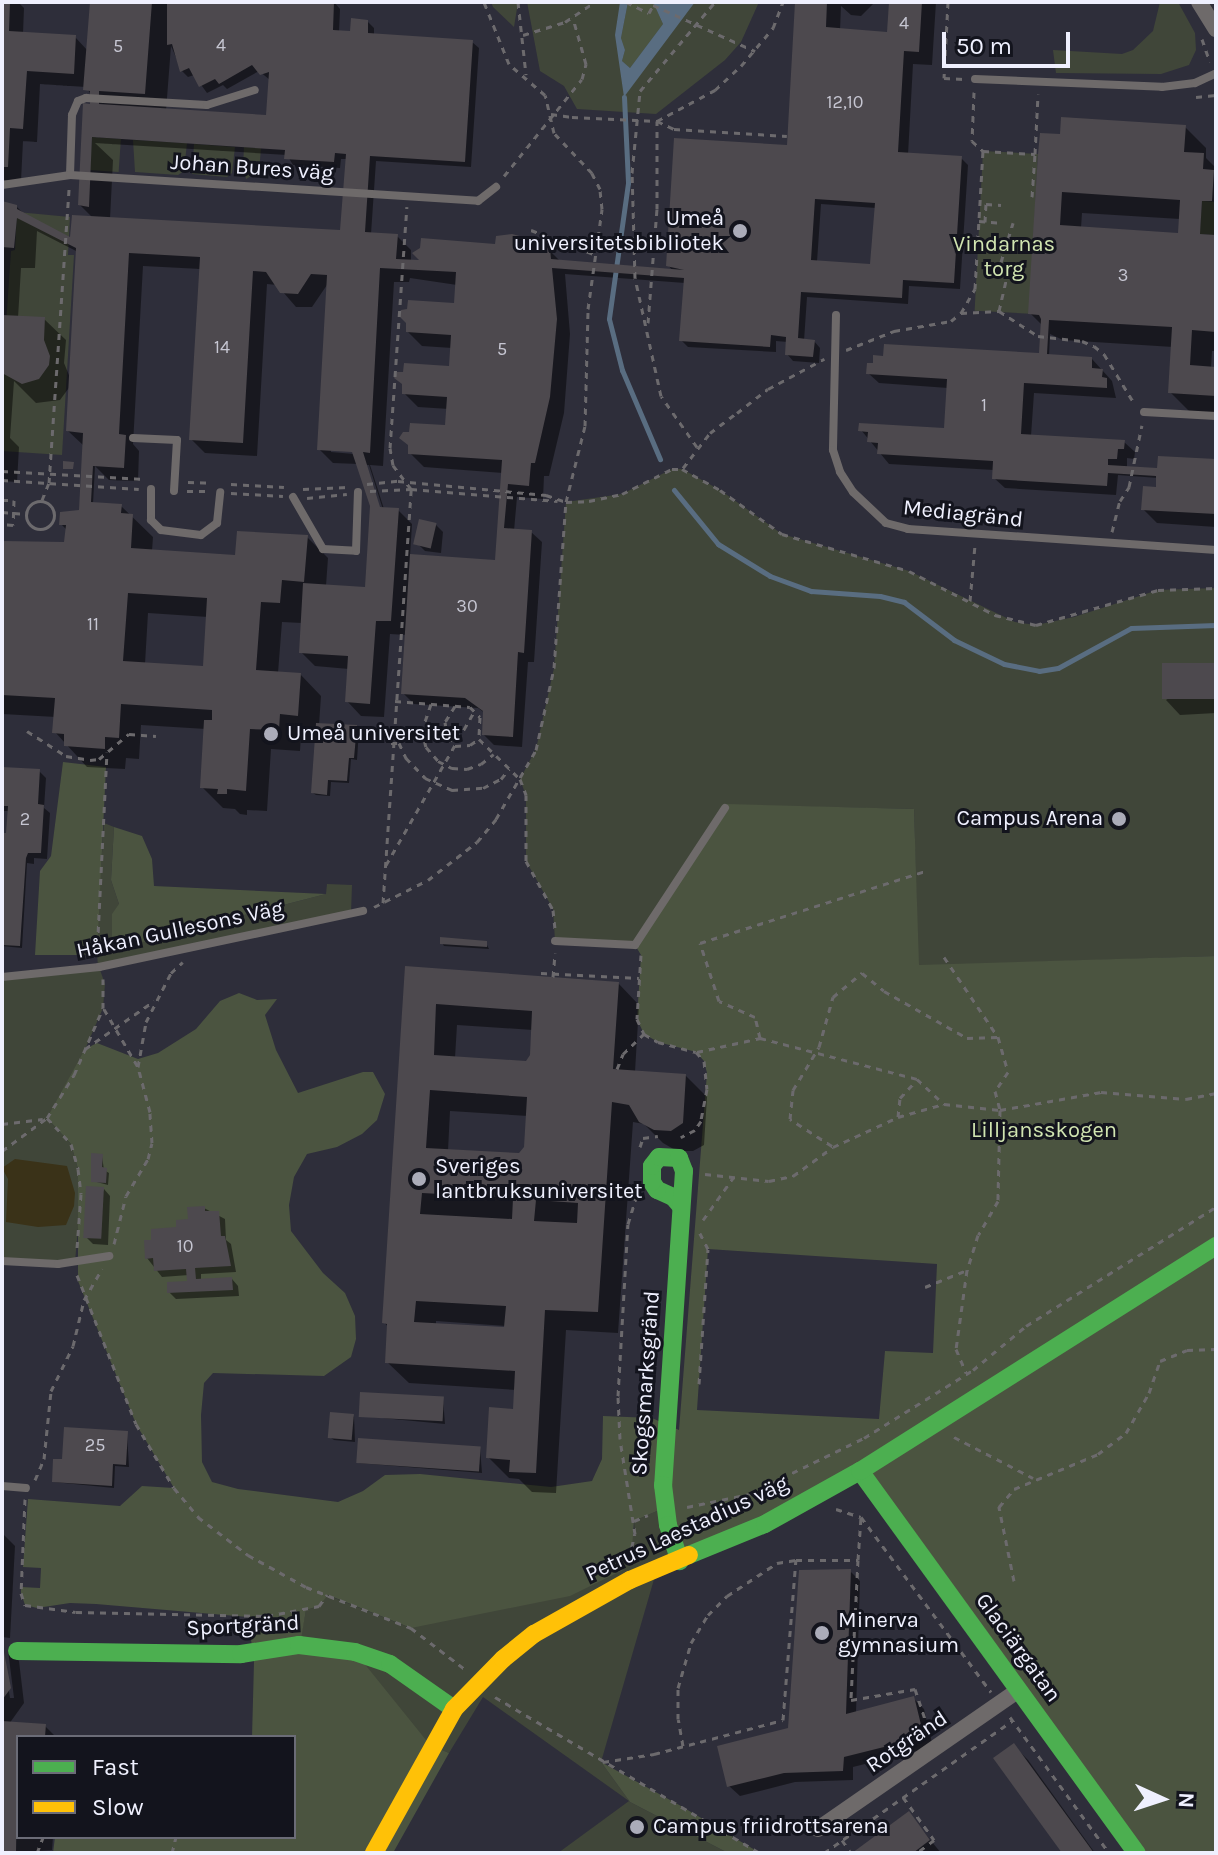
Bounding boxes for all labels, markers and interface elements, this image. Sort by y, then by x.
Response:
house number: 4 [899,12,909,34]
scale bar [946,16,1074,66]
text: 50 m [956,32,1012,60]
house number: 4 [216,34,226,56]
house number: 5 [113,35,123,57]
house number: 12,10 [827,91,863,113]
street label: Johan Bures väg [170,149,334,187]
place label: Umeå universitetsbibliotek [514,205,724,256]
marker: Umeå universitetsbibliotek [731,222,749,240]
park label: Vindarnas torg [953,231,1055,282]
house number: 3 [1118,264,1128,286]
house number: 14 [214,336,230,358]
house number: 5 [497,338,507,360]
house number: 1 [981,394,987,416]
street label: Mediagränd [902,495,1024,533]
house number: 30 [456,595,478,617]
house number: 11 [87,613,99,635]
place label: Umeå universitet [287,721,460,747]
marker: Umeå universitet [262,725,280,743]
place label: Campus Arena [957,806,1103,832]
house number: 2 [20,808,30,830]
marker: Campus Arena [1110,810,1128,828]
street label: Håkan Gullesons Väg [74,895,286,965]
park label: Lilljansskogen [971,1118,1117,1144]
place label: Sveriges lantbruksuniversitet [435,1153,643,1204]
marker: Sveriges lantbruksuniversitet [410,1170,428,1188]
house number: 10 [177,1235,193,1257]
street label: Skogsmarksgränd [626,1290,666,1476]
house number: 25 [85,1434,105,1456]
street label: Petrus Laestadius väg [581,1470,793,1588]
street label: Glaciärgatan [970,1588,1066,1708]
place label: Minerva gymnasium [838,1607,959,1658]
street label: Sportgränd [186,1610,300,1642]
marker: Minerva gymnasium [813,1624,831,1642]
street label: Rotgränd [861,1705,953,1779]
legend [16,1735,296,1839]
text: Fast [92,1753,139,1781]
north arrow [1122,1759,1202,1839]
text: N [1173,1792,1199,1809]
text: Slow [92,1793,144,1821]
place label: Campus friidrottsarena [653,1814,889,1840]
marker: Campus friidrottsarena [628,1818,646,1836]

